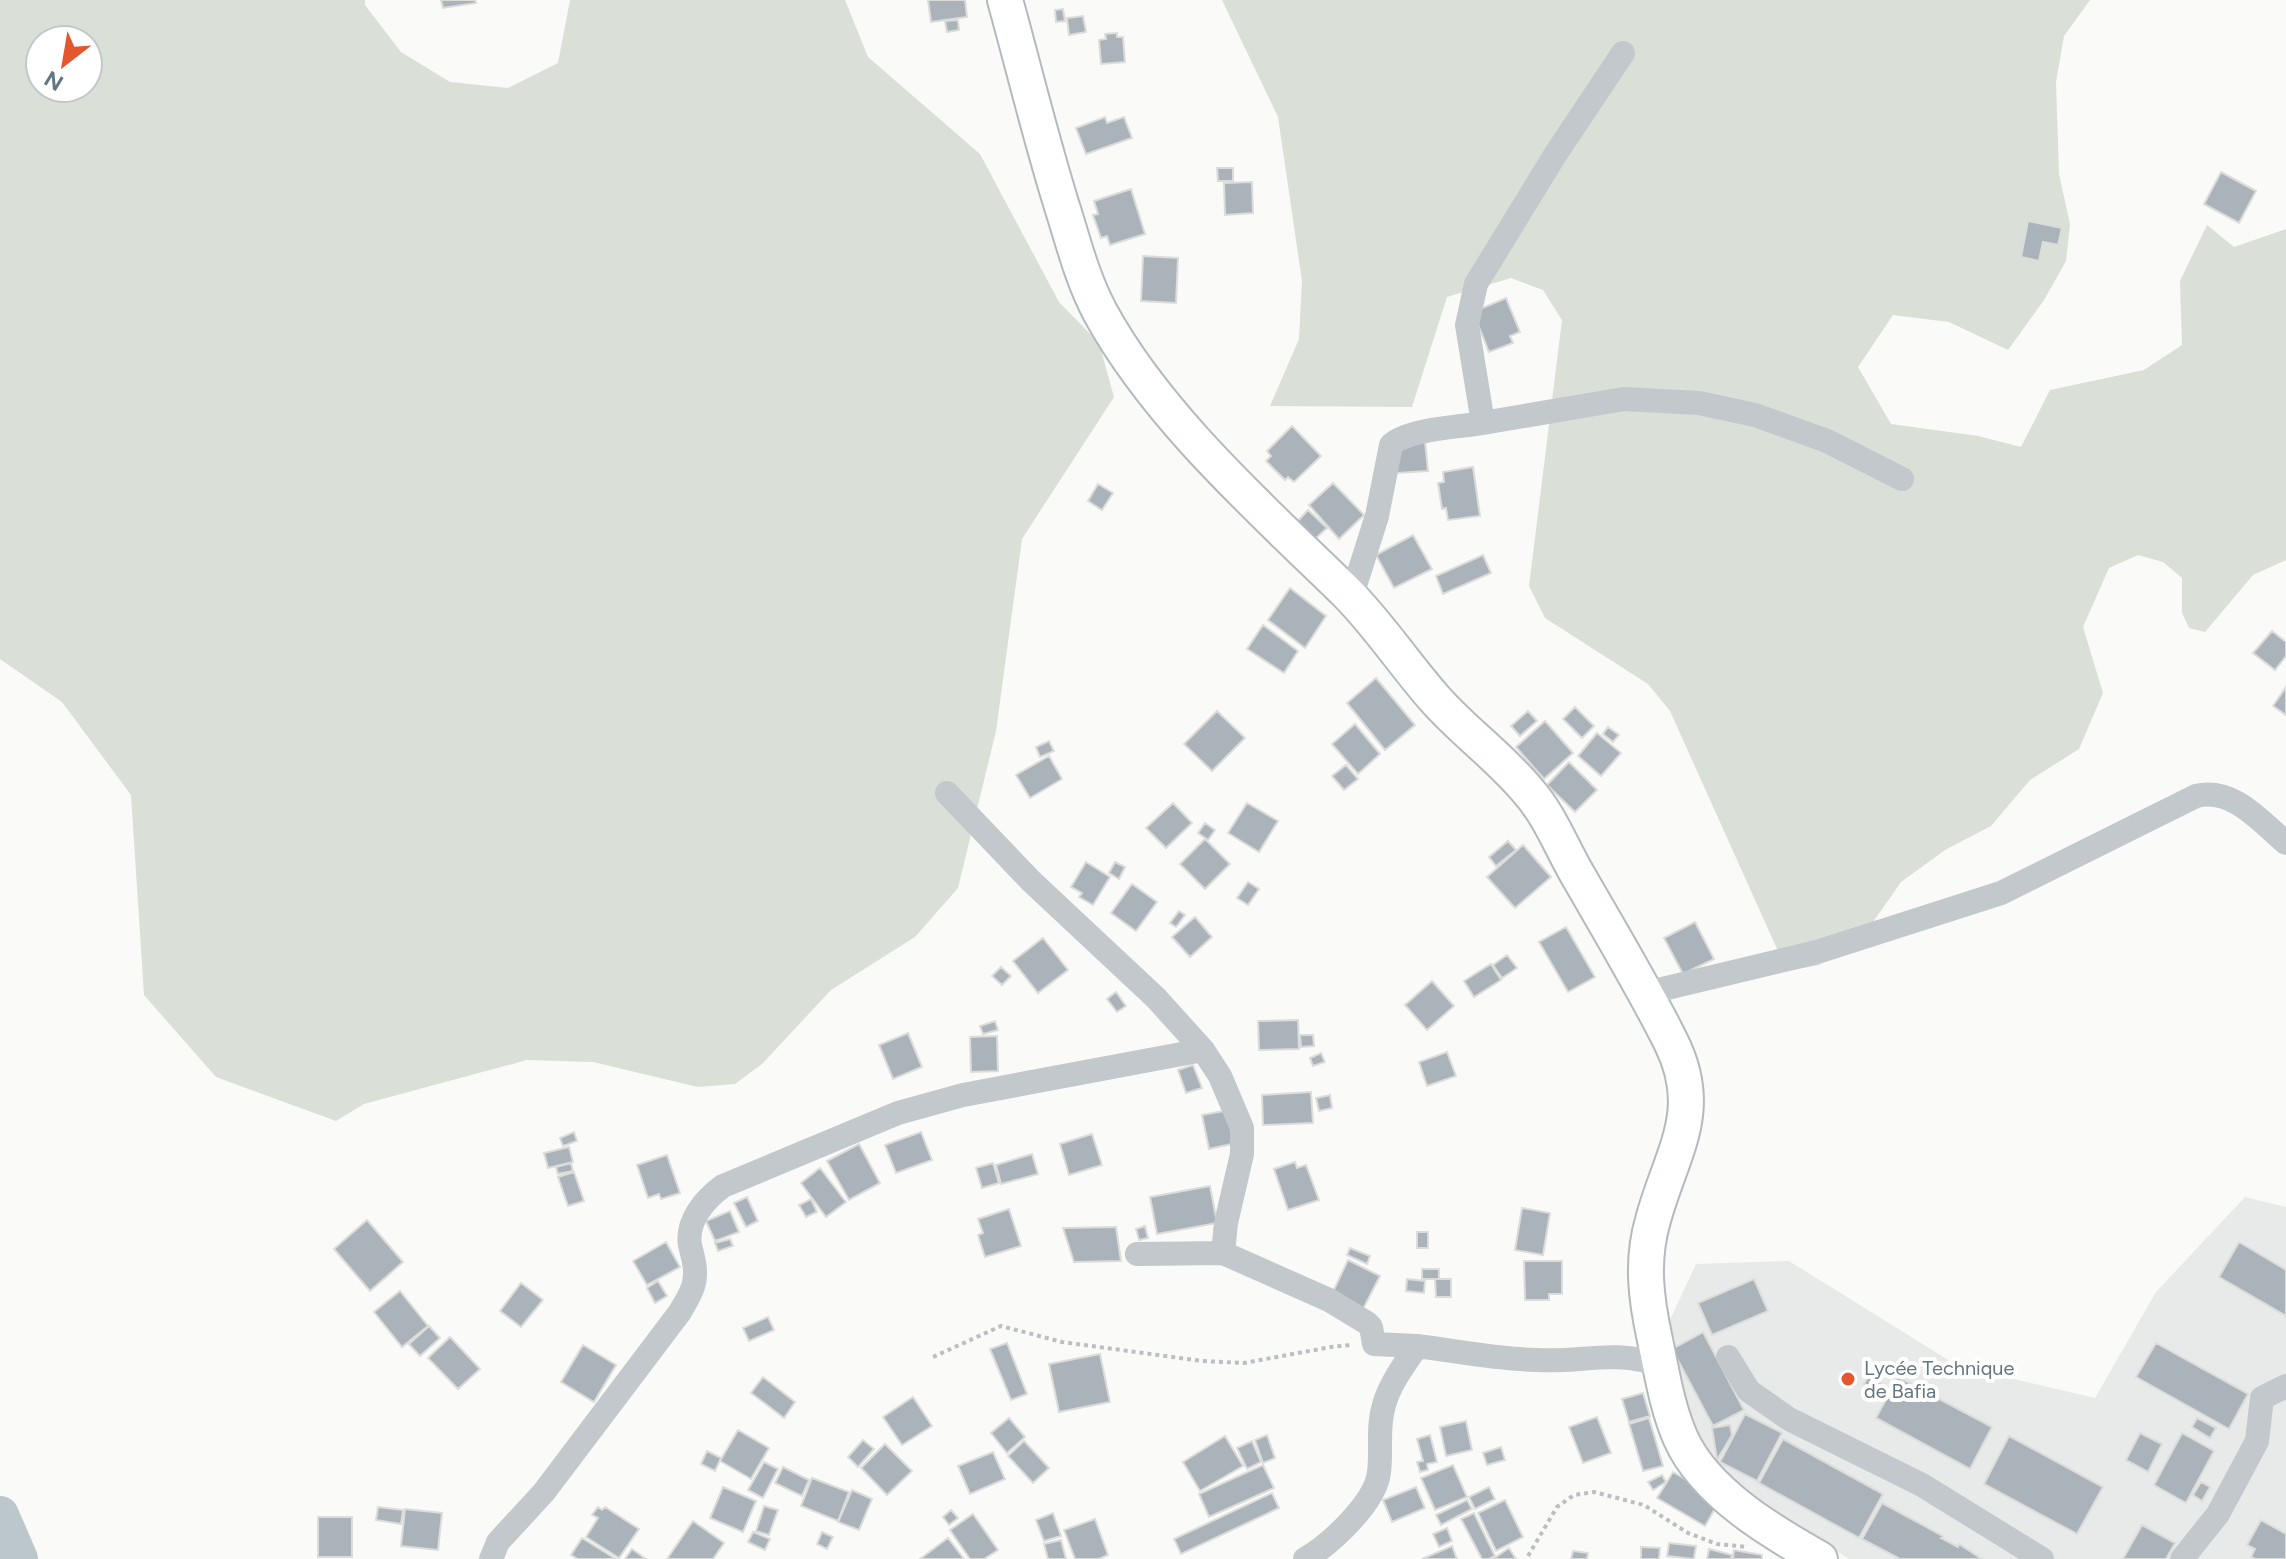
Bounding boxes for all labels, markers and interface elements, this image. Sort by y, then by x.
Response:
north arrow [24,24,104,104]
text: N [40,65,68,97]
place label: Lycée Technique de Bafia [1864,1356,2014,1403]
marker: Lycée Technique de Bafia [1839,1370,1857,1388]

